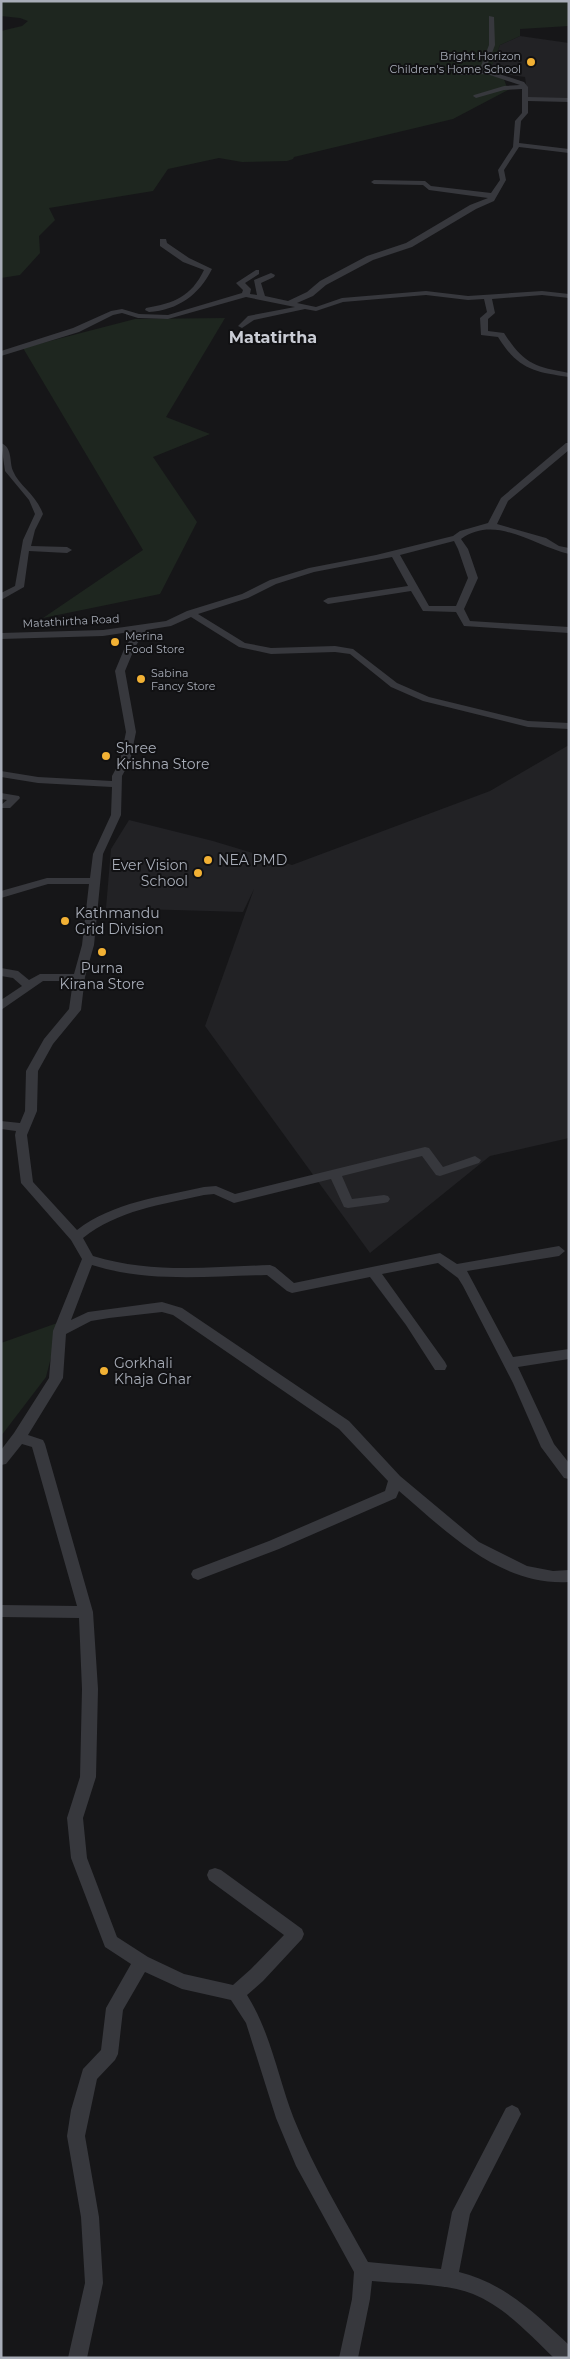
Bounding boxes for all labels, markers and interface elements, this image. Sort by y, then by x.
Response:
place label: Bright Horizon Children's Home School [389,49,521,76]
marker: Bright Horizon Children's Home School [525,56,537,68]
district label: Matatirtha [229,328,317,347]
street label: Matathirtha Road [22,611,120,631]
place label: Merina Food Store [125,629,185,656]
marker: Merina Food Store [109,636,121,648]
place label: Sabina Fancy Store [151,666,216,693]
marker: Sabina Fancy Store [135,673,147,685]
place label: Shree Krishna Store [116,739,209,773]
marker: Shree Krishna Store [100,750,112,762]
place label: NEA PMD [218,851,287,869]
marker: NEA PMD [202,854,214,866]
place label: Ever Vision School [112,856,188,890]
marker: Ever Vision School [192,867,204,879]
place label: Kathmandu Grid Division [75,904,164,938]
marker: Kathmandu Grid Division [59,915,71,927]
marker: Purna Kirana Store [96,946,108,958]
place label: Purna Kirana Store [59,959,145,993]
place label: Gorkhali Khaja Ghar [114,1354,192,1388]
marker: Gorkhali Khaja Ghar [98,1365,110,1377]

